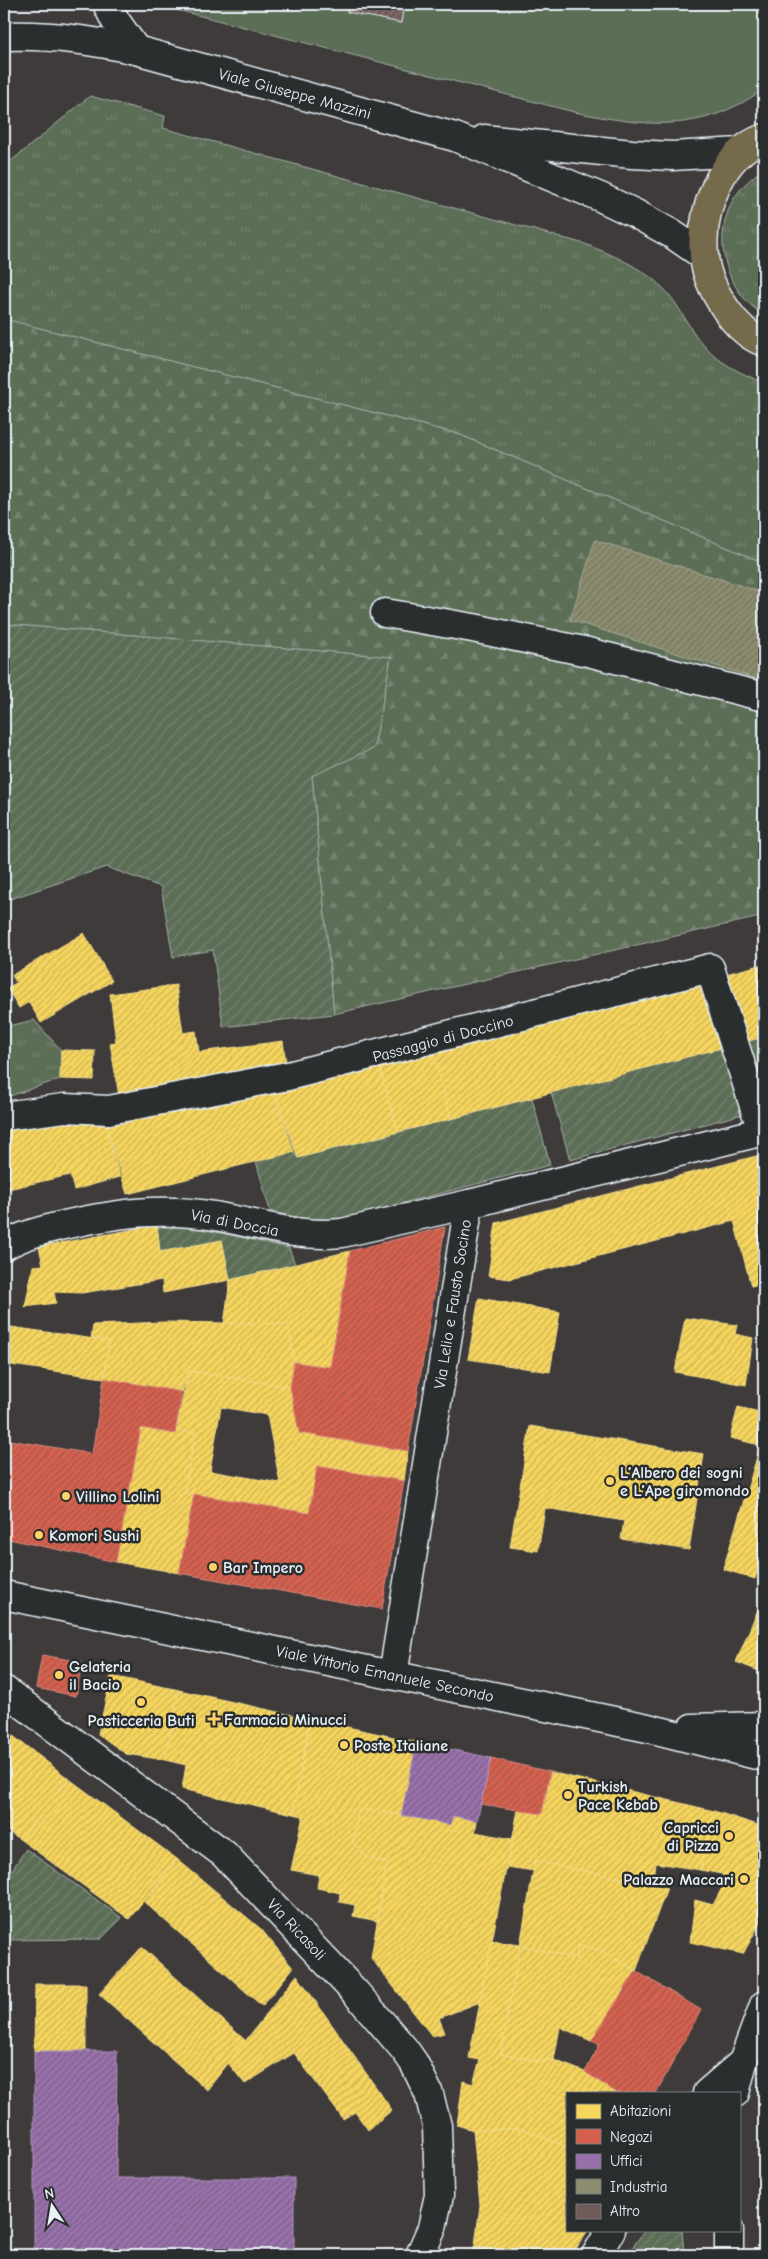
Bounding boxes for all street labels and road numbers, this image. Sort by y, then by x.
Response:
street label: Viale Giuseppe Mazzini [216,65,373,123]
street label: Passaggio di Doccino [371,1012,516,1066]
street label: Via di Doccia [189,1206,280,1240]
street label: Via Lelio e Fausto Socino [431,1218,475,1390]
street label: Viale Vittorio Emanuele Secondo [274,1642,495,1706]
street label: Via Ricasoli [263,1895,329,1964]

